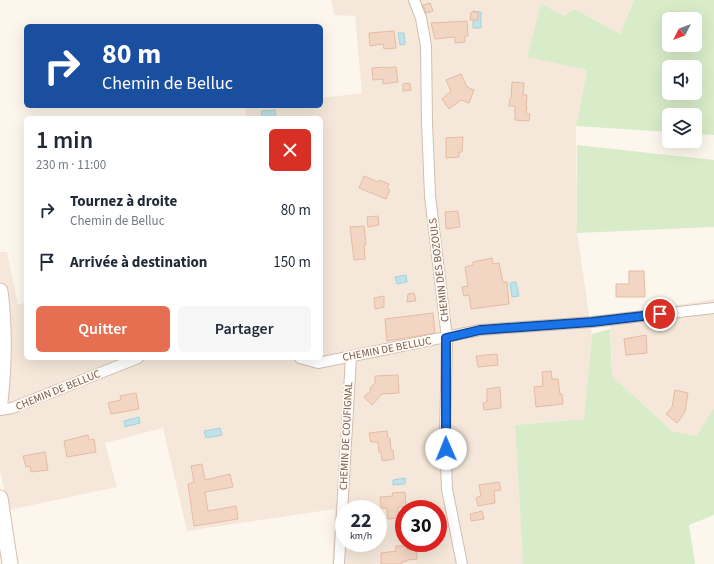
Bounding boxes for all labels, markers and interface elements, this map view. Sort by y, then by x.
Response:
north arrow [662,12,702,52]
map controls [662,12,702,148]
text: 80 m [102,34,161,74]
icon: right [36,40,88,92]
button: sound [662,60,702,100]
text: Chemin de Belluc [102,71,233,96]
button: layers [662,108,702,148]
text: 1 min [36,123,93,158]
button: close [269,129,311,171]
text: 230 m · 11:00 [36,156,106,174]
text: Tournez à droite [70,191,177,212]
icon: right [36,199,58,221]
text: 80 m [281,200,311,221]
text: Chemin de Belluc [70,212,165,230]
street label: CHEMIN DES BOZOULS [425,217,453,323]
icon: arrive [36,251,58,273]
text: Arrivée à destination [70,252,207,273]
text: 150 m [273,252,311,273]
pin [643,297,677,331]
icon: arrive [649,303,671,325]
button: Quitter [36,306,170,352]
button: Partager [178,306,311,352]
street label: CHEMIN DE BELLUC [341,333,433,365]
street label: CHEMIN DE BELLUC [13,366,103,414]
street label: CHEMIN DE COUFIGNAL [336,381,356,490]
position arrow [425,428,467,470]
speed limit sign: 30 [395,500,447,552]
text: 22 [350,507,372,535]
text: km/h [350,529,372,543]

